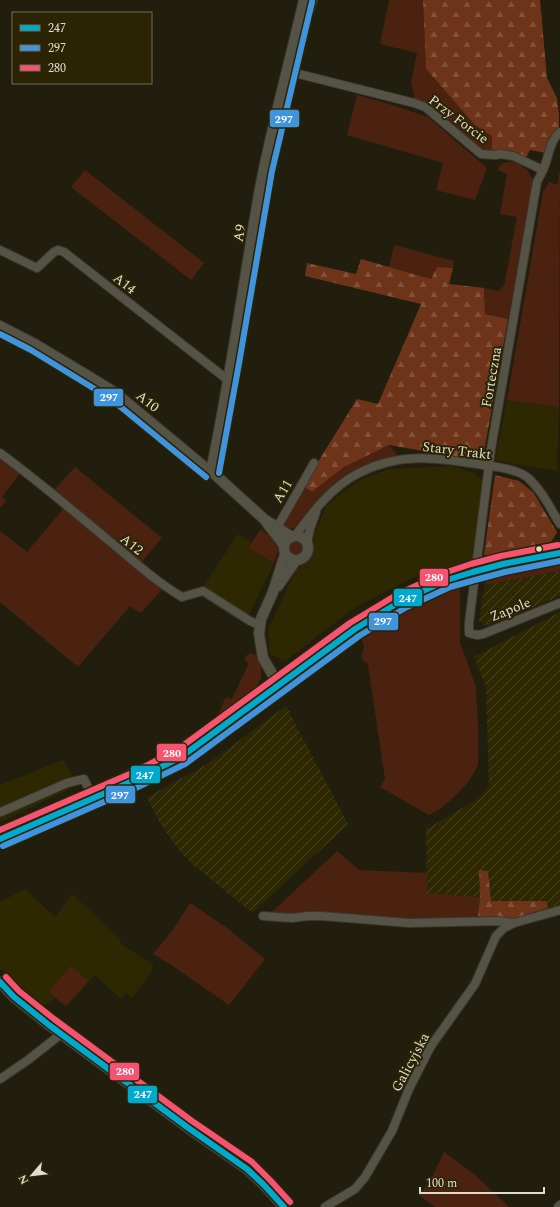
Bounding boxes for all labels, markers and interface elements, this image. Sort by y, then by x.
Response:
legend [12,12,152,84]
text: 247 [48,19,66,38]
text: 297 [48,39,66,58]
text: 280 [48,59,66,78]
street label: Przy Forcie [424,90,493,149]
line badge: 297 [269,109,300,128]
text: 297 [275,111,293,128]
street label: A9 [228,223,251,243]
street label: A14 [109,268,141,299]
street label: Forteczna [476,345,507,409]
street label: A10 [132,386,164,417]
line badge: 297 [93,388,124,407]
text: 297 [100,389,118,406]
street label: Stary Trakt [421,436,493,465]
street label: A11 [267,475,298,507]
street label: A12 [116,529,148,560]
unlabelled marker [534,544,544,554]
line badge: 280 [419,568,449,587]
text: 280 [425,569,443,586]
line badge: 247 [393,588,423,607]
text: 247 [399,590,417,607]
street label: Zapole [487,592,534,627]
line badge: 297 [368,612,399,631]
text: 297 [374,613,392,630]
line badge: 280 [156,743,187,762]
text: 280 [163,745,181,762]
line badge: 247 [130,765,161,784]
text: 247 [136,767,154,784]
line badge: 297 [105,785,136,804]
text: 297 [111,787,129,804]
street label: Galicyjska [386,1029,435,1096]
line badge: 280 [109,1062,140,1081]
text: 280 [116,1063,134,1080]
line badge: 247 [127,1085,158,1104]
text: 247 [134,1086,152,1103]
north arrow [12,1155,52,1195]
scale bar [420,1169,544,1195]
text: N [14,1171,33,1187]
text: 100 m [426,1174,457,1193]

